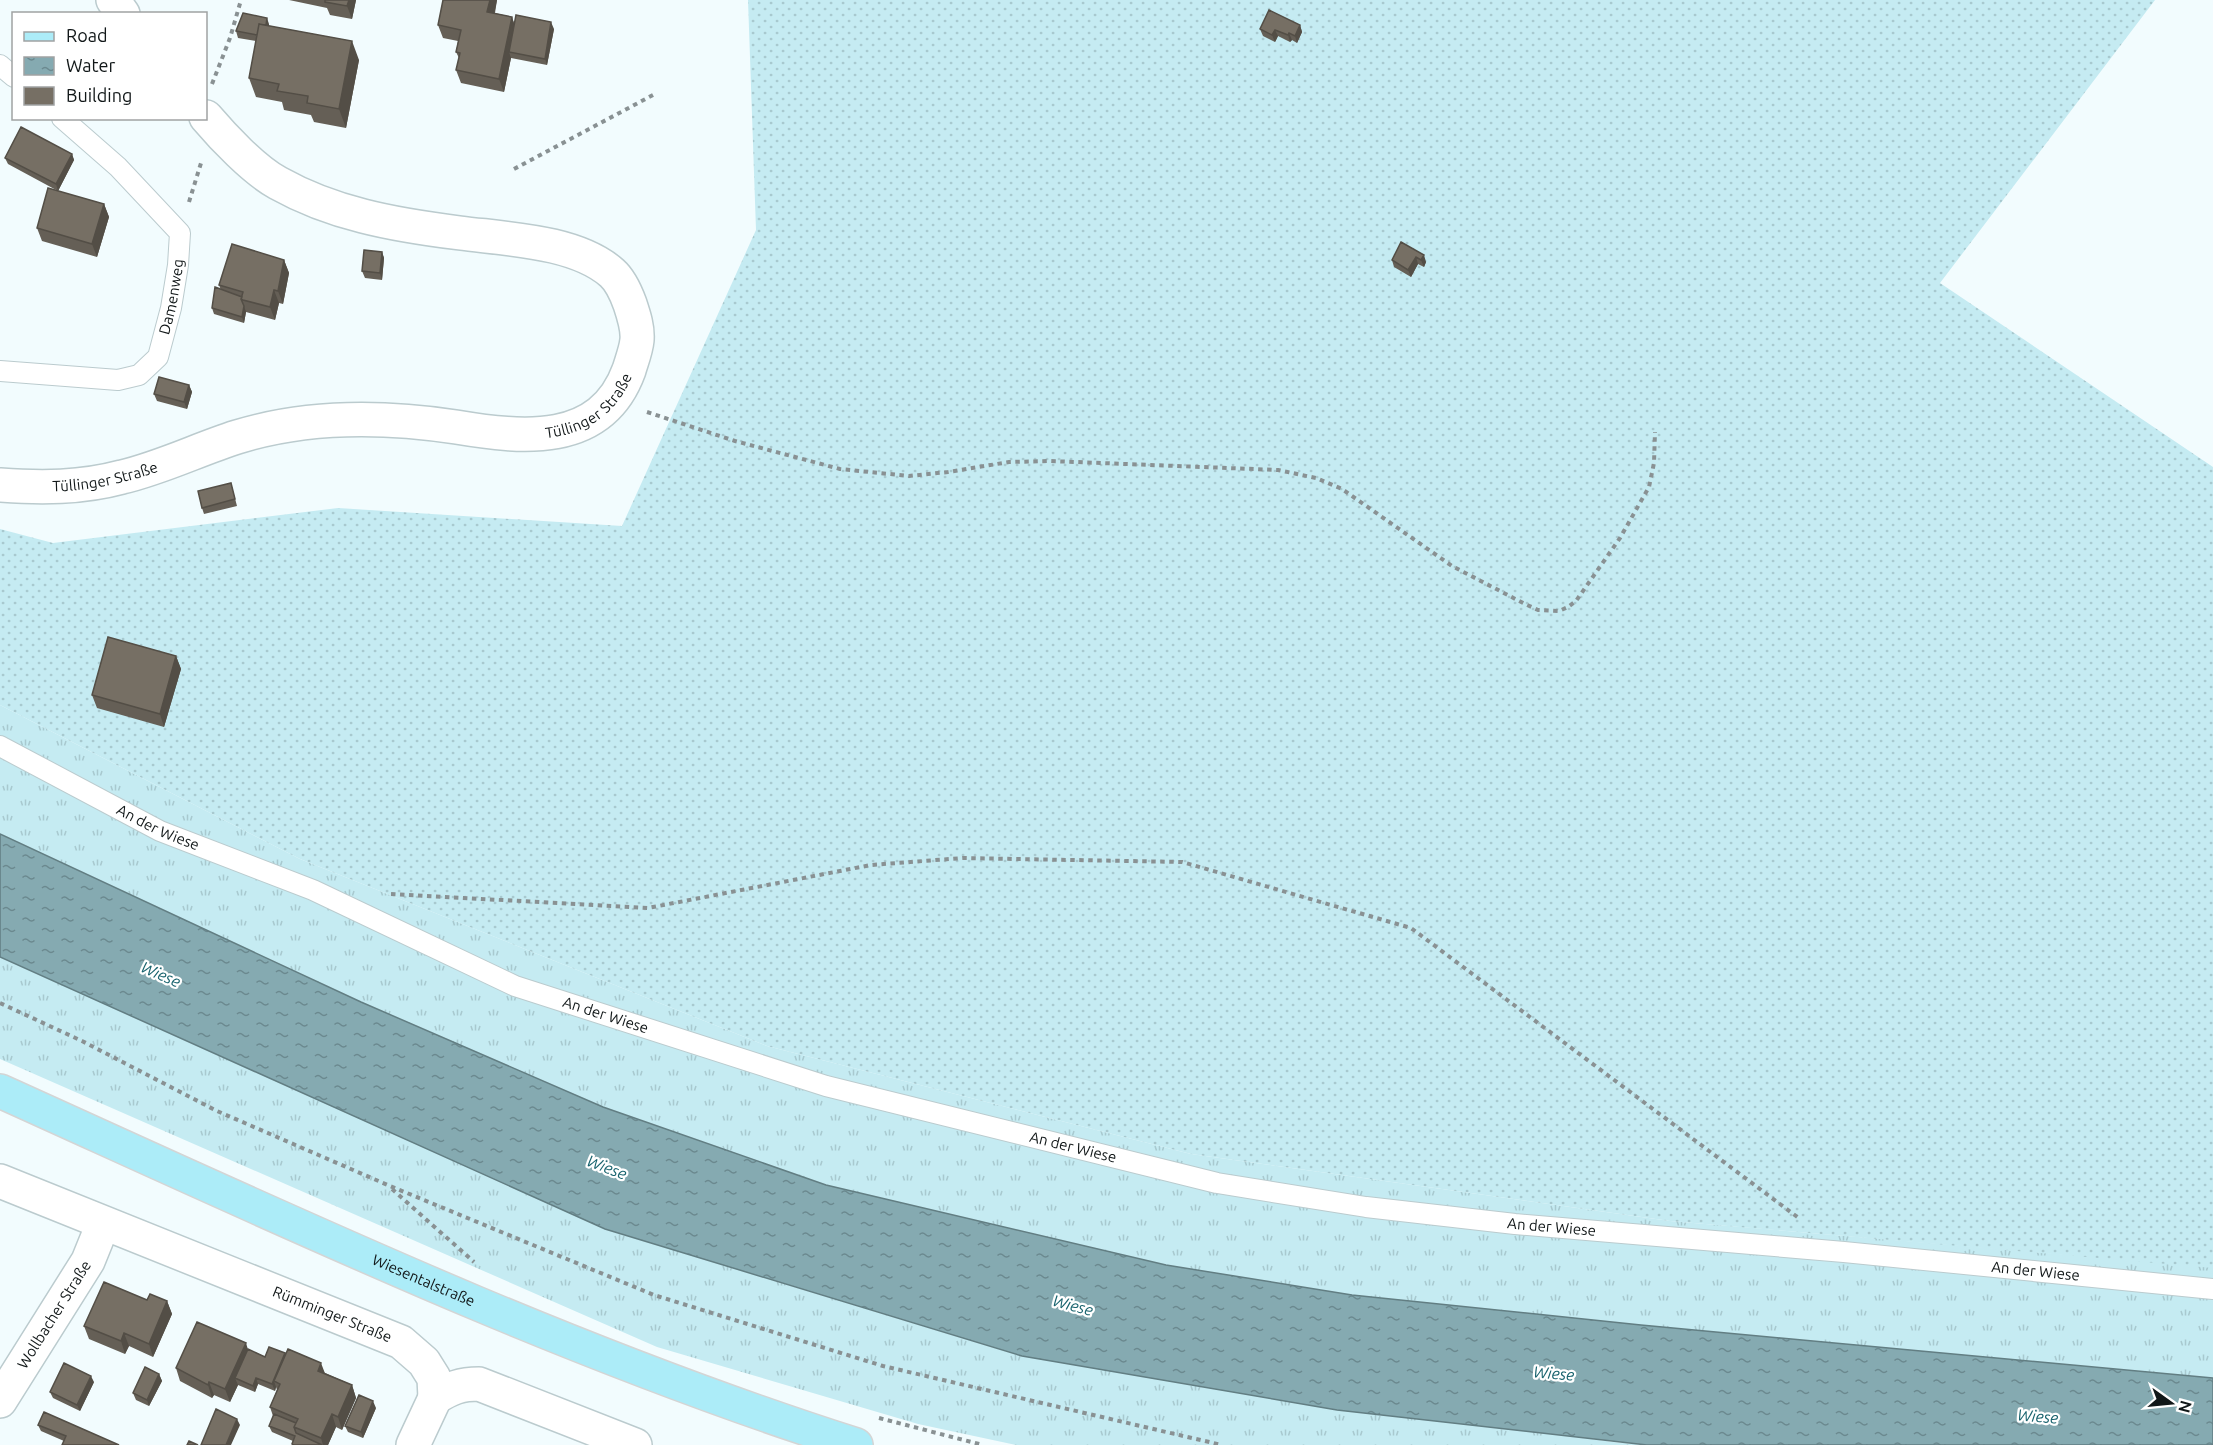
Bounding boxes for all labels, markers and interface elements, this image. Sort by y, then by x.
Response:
legend [12,12,207,120]
text: Road [66,25,108,45]
text: Water [66,55,116,75]
text: Building [66,85,132,105]
street label: Damenweg [155,258,186,336]
street label: Tüllinger Straße [544,371,635,441]
street label: Tüllinger Straße [52,458,160,495]
street label: An der Wiese [114,801,202,853]
water label: Wiese [139,957,183,991]
street label: An der Wiese [561,993,651,1036]
street label: An der Wiese [1028,1128,1118,1166]
water label: Wiese [585,1151,629,1183]
street label: An der Wiese [1506,1214,1597,1239]
street label: Wiesentalstraße [370,1251,478,1310]
street label: Wollbacher Straße [14,1257,94,1372]
street label: An der Wiese [1991,1258,2081,1284]
street label: Rümminger Straße [270,1282,394,1345]
water label: Wiese [1051,1291,1095,1319]
water label: Wiese [1533,1362,1575,1384]
north arrow [2141,1373,2201,1433]
text: N [2175,1399,2196,1415]
water label: Wiese [2017,1405,2059,1427]

